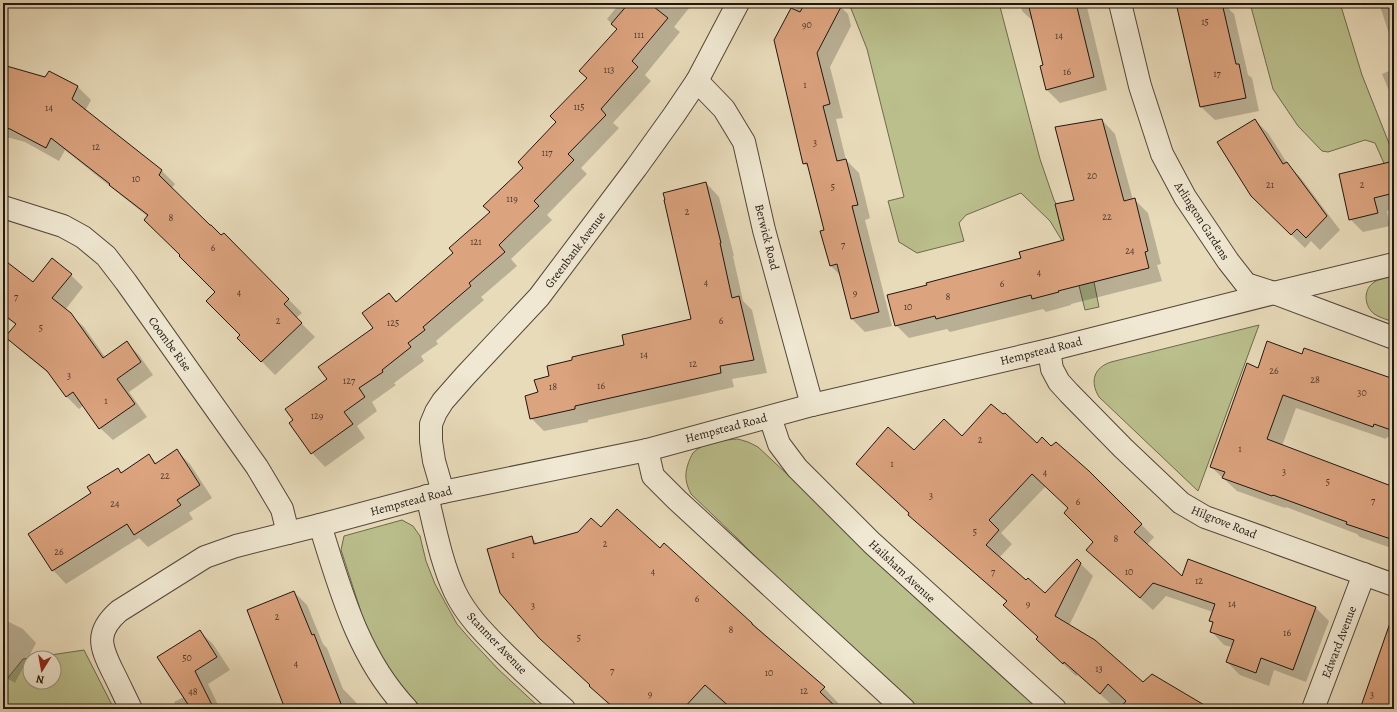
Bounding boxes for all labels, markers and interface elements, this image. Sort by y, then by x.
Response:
house number: 15 [1201,15,1209,28]
house number: 90 [802,18,812,31]
house number: 111 [634,28,645,41]
house number: 14 [1055,29,1063,42]
house number: 113 [604,63,615,76]
house number: 16 [1063,65,1071,78]
house number: 17 [1213,67,1222,80]
house number: 1 [803,78,807,91]
house number: 115 [573,100,585,113]
house number: 14 [45,101,53,114]
house number: 3 [813,136,817,149]
house number: 12 [92,140,100,153]
house number: 117 [541,146,553,159]
house number: 20 [1087,169,1097,182]
house number: 10 [132,172,140,185]
street label: Arlington Gardens [1170,178,1233,263]
house number: 21 [1266,178,1275,191]
house number: 2 [1360,178,1365,191]
house number: 5 [831,180,835,193]
house number: 119 [506,192,518,205]
street label: Berwick Road [751,202,783,272]
house number: 2 [685,205,690,218]
street label: Greenbank Avenue [541,208,609,292]
house number: 22 [1102,210,1112,223]
house number: 8 [169,211,174,224]
house number: 121 [470,235,482,248]
house number: 7 [841,238,846,251]
house number: 6 [211,241,216,254]
house number: 24 [1125,244,1135,257]
house number: 4 [1037,266,1042,279]
house number: 4 [704,276,709,289]
house number: 6 [1000,277,1005,290]
house number: 4 [237,286,242,299]
house number: 9 [853,286,858,299]
house number: 7 [14,290,19,303]
house number: 8 [946,290,951,303]
house number: 10 [904,300,912,313]
street label: Coombe Rise [145,313,195,375]
house number: 2 [276,314,281,327]
house number: 6 [719,314,724,327]
house number: 125 [387,316,399,329]
house number: 5 [39,321,43,334]
street label: Hempstead Road [998,333,1084,369]
house number: 14 [640,348,648,361]
house number: 12 [689,357,697,370]
house number: 26 [1269,364,1279,377]
house number: 3 [67,369,71,382]
house number: 28 [1310,373,1320,386]
house number: 127 [343,374,356,387]
house number: 16 [597,379,605,392]
house number: 18 [549,380,557,393]
house number: 30 [1357,386,1367,399]
house number: 1 [104,394,108,407]
house number: 129 [311,409,324,422]
street label: Hempstead Road [683,409,769,447]
house number: 2 [978,433,983,446]
house number: 1 [1238,442,1242,455]
house number: 1 [890,457,894,470]
house number: 3 [1282,465,1286,478]
house number: 4 [1043,466,1048,479]
house number: 22 [160,469,170,482]
house number: 5 [1326,475,1330,488]
street label: Hempstead Road [368,482,454,520]
house number: 3 [929,489,933,502]
house number: 7 [1371,494,1376,507]
house number: 6 [1076,495,1081,508]
house number: 24 [110,497,120,510]
street label: Hilgrove Road [1189,502,1260,543]
house number: 5 [973,525,977,538]
house number: 8 [1114,532,1119,545]
street label: Hailsham Avenue [865,536,939,606]
house number: 2 [603,537,608,550]
house number: 26 [54,545,64,558]
house number: 1 [511,548,515,561]
house number: 4 [651,565,656,578]
house number: 7 [991,565,996,578]
house number: 10 [1125,565,1133,578]
house number: 12 [1195,574,1203,587]
house number: 6 [695,592,700,605]
house number: 9 [1026,597,1031,610]
house number: 14 [1228,597,1236,610]
house number: 3 [531,599,535,612]
street label: Edward Avenue [1318,604,1360,680]
street label: Stanmer Avenue [463,608,531,678]
house number: 2 [275,610,280,623]
house number: 8 [729,623,734,636]
house number: 16 [1283,626,1291,639]
house number: 5 [577,631,581,644]
north arrow [22,650,62,690]
house number: 50 [182,651,192,664]
house number: 4 [294,657,299,670]
house number: 13 [1095,662,1103,675]
house number: 7 [610,664,615,677]
house number: 10 [765,666,773,679]
text: N [35,671,46,687]
house number: 12 [800,684,808,697]
house number: 48 [188,685,198,698]
house number: 9 [648,687,653,700]
house number: 3 [1370,688,1374,701]

